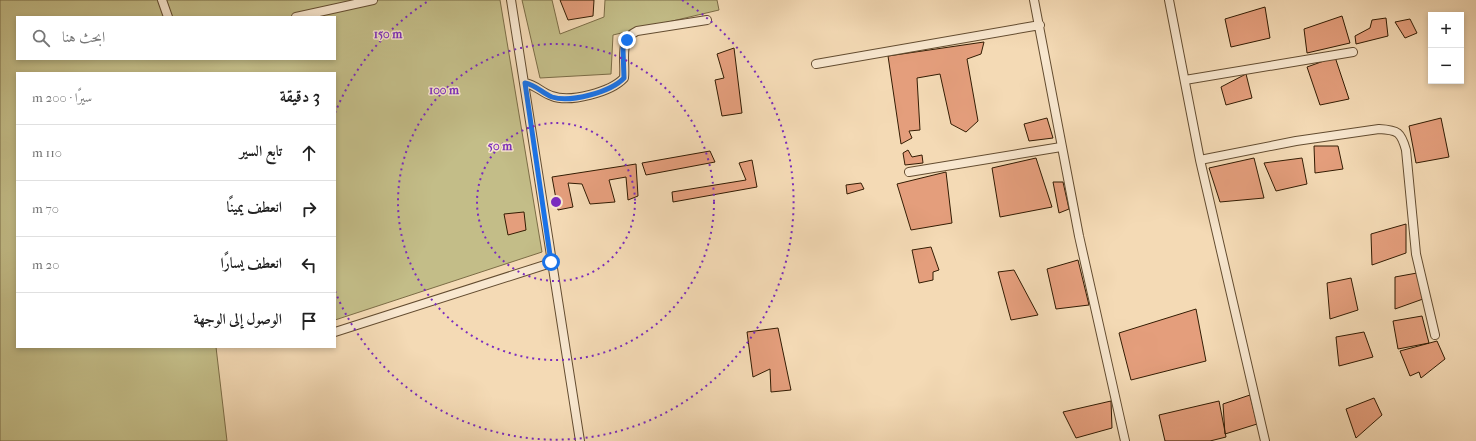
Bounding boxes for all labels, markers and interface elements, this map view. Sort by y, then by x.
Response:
map controls [1428,12,1464,84]
button: + [1428,12,1464,48]
search box [16,16,336,60]
icon: search [30,27,52,49]
text: 150 m [374,27,403,41]
text: ابحث هنا [62,28,105,46]
route end [618,31,636,49]
button: − [1428,48,1464,84]
text: 100 m [429,83,460,97]
text: 3 دقيقة [280,86,320,106]
text: سيرًا · 200 m [32,90,92,105]
text: 50 m [488,139,513,153]
text: تابع السير [240,142,282,160]
icon: ahead [298,142,320,164]
text: 110 m [32,145,62,160]
centre of rings [549,195,563,209]
text: انعطف يمينًا [227,198,282,216]
icon: right [298,198,320,220]
text: 70 m [32,201,59,216]
route start [542,253,560,271]
text: انعطف يسارًا [221,254,282,272]
icon: left [298,254,320,276]
text: 20 m [32,257,59,272]
text: الوصول إلى الوجهة [193,310,282,328]
icon: arrive [298,310,320,332]

